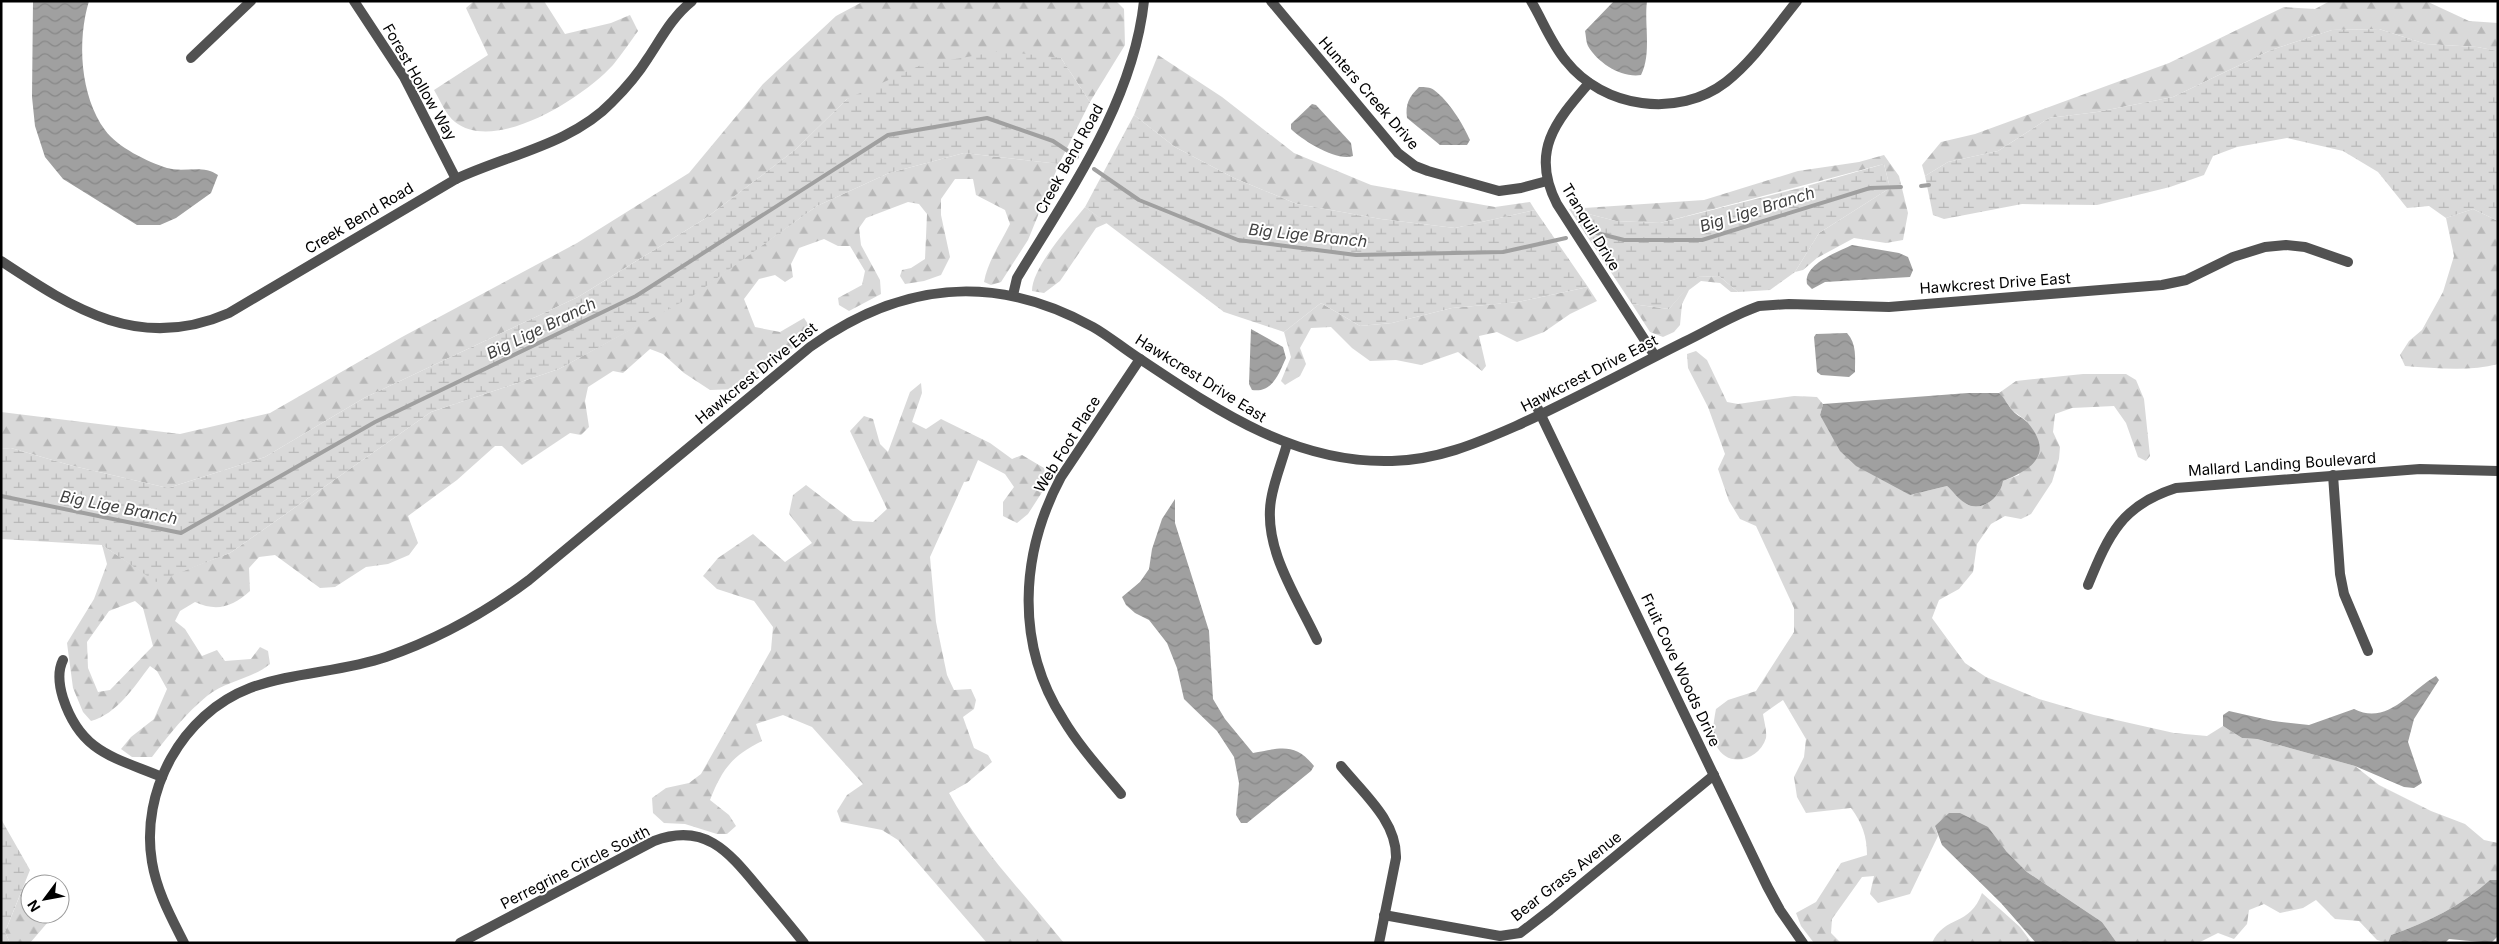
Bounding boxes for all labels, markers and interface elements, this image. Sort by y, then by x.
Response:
street label: Forest Hollow Way [379,20,461,144]
street label: Hunters Creek Drive [1315,33,1423,153]
street label: Creek Bend Road [1031,100,1107,218]
street label: Creek Bend Road [301,178,417,258]
street label: Tranquil Drive [1557,180,1625,274]
water label: Big Lige Branch [1697,182,1817,236]
water label: Big Lige Branch [1248,219,1368,251]
street label: Hawkcrest Drive East [1919,268,2071,298]
water label: Big Lige Branch [483,293,599,363]
street label: Hawkcrest Drive East [691,318,821,428]
street label: Hawkcrest Drive East [1132,330,1270,426]
street label: Hawkcrest Drive East [1517,330,1661,416]
street label: Web Foot Place [1030,392,1104,496]
street label: Mallard Landing Boulevard [2187,448,2377,480]
water label: Big Lige Branch [59,486,179,528]
street label: Fruit Cove Woods Drive [1637,590,1725,750]
street label: Perregrine Circle South [497,821,653,913]
street label: Bear Grass Avenue [1507,827,1625,925]
north arrow [20,874,70,924]
text: N [24,897,44,915]

